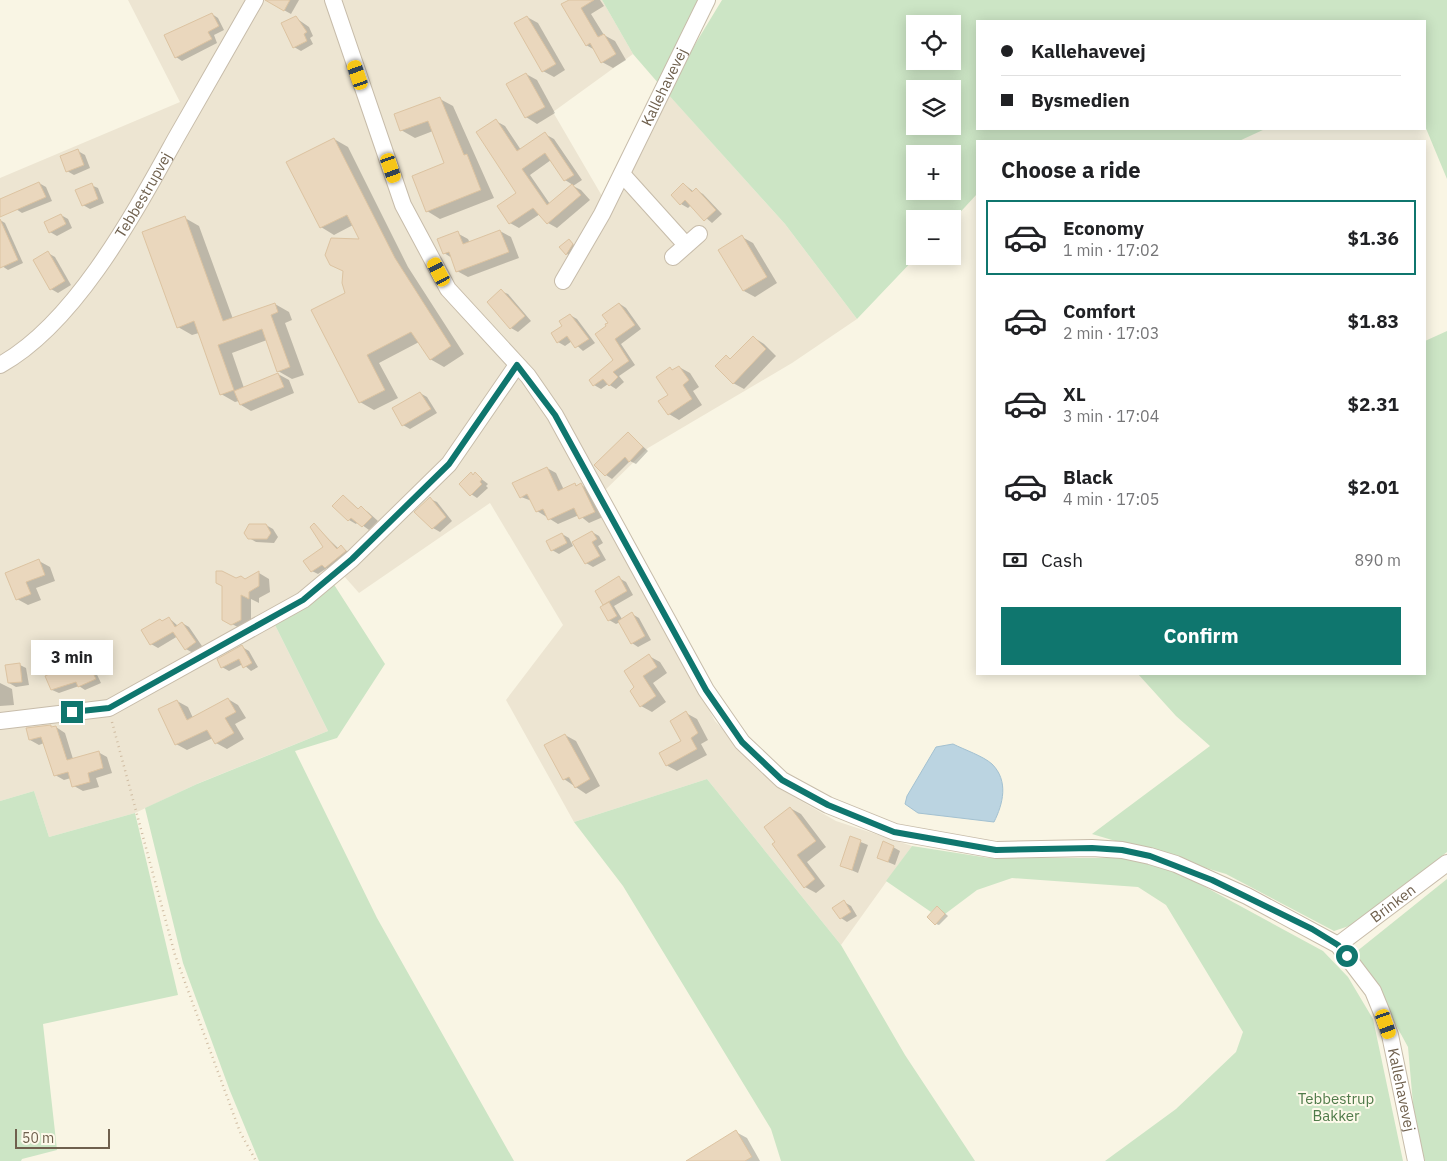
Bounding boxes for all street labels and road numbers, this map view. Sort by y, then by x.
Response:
street label: Kallehavevej [637,45,691,129]
street label: Tebbestrupvej [111,149,175,241]
street label: Brinken [1366,880,1419,926]
street label: Kallehavevej [1384,1046,1420,1133]

